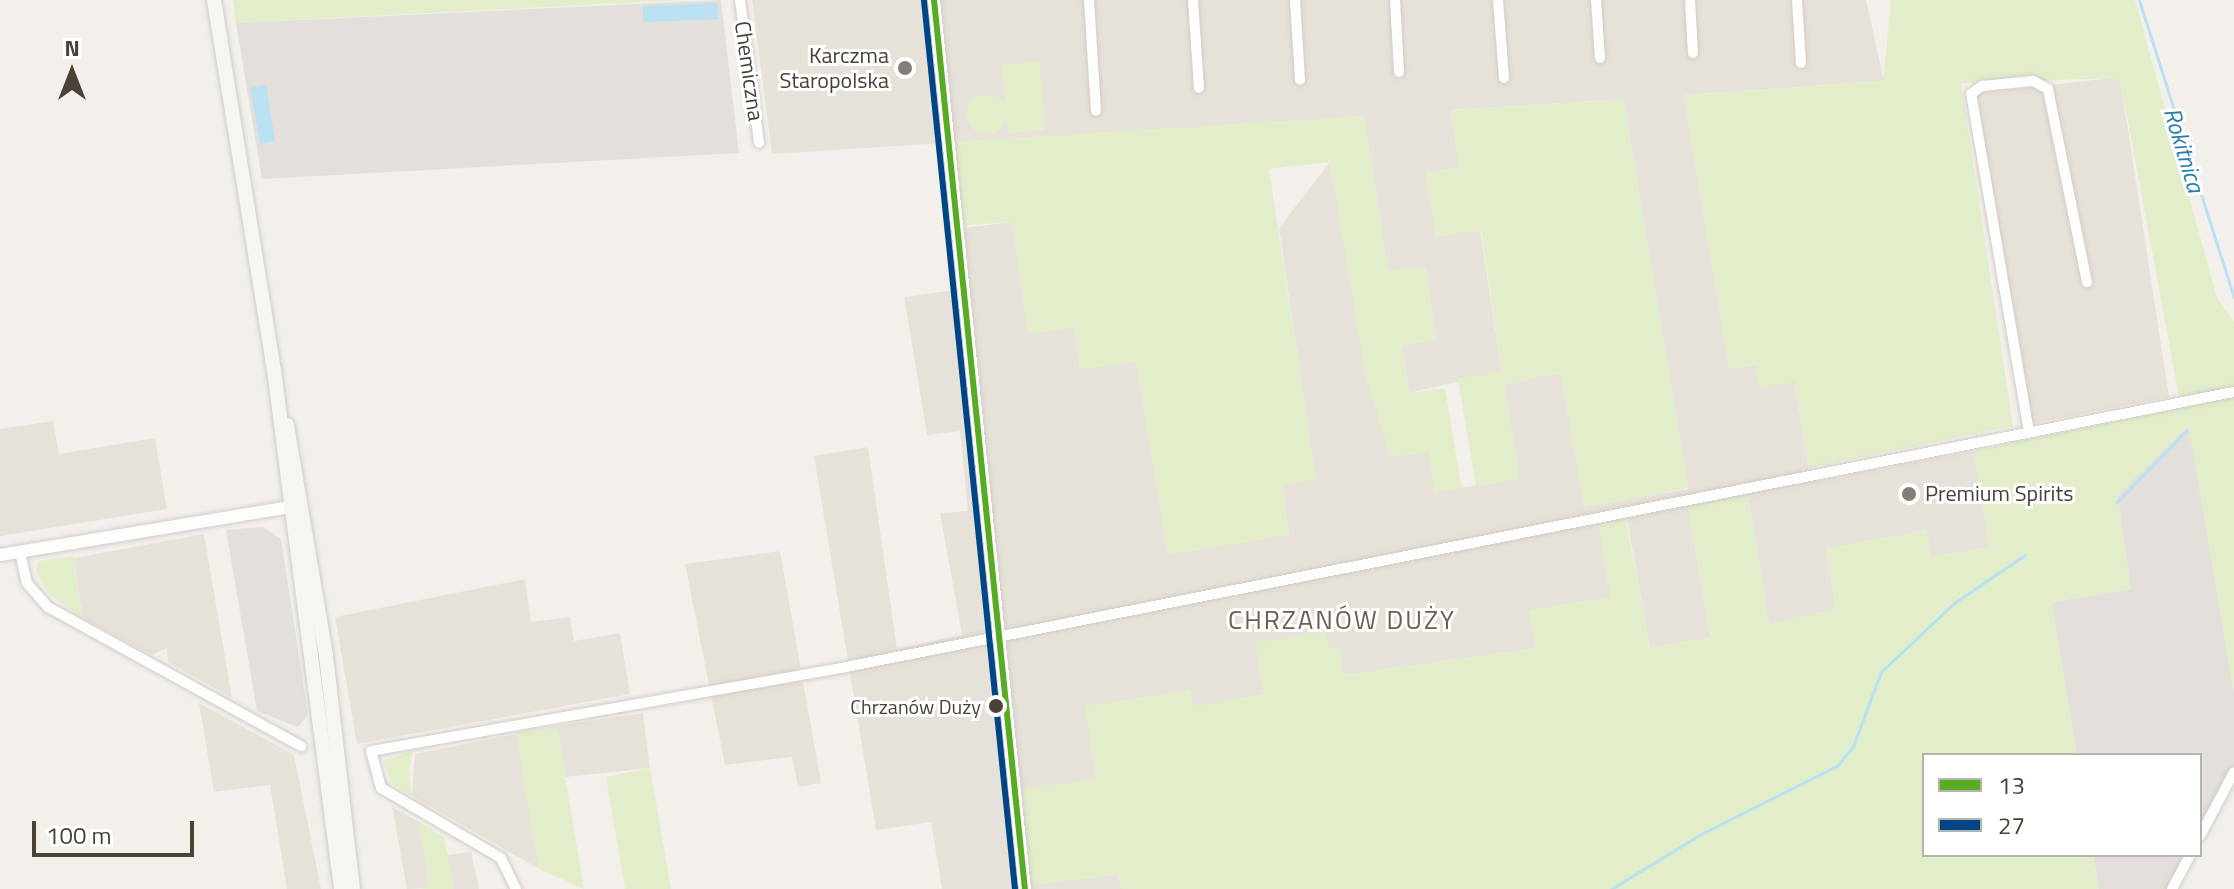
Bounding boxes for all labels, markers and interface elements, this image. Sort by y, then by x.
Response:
street label: Chemiczna [729,19,769,123]
text: N [64,31,80,65]
north arrow [32,32,112,112]
place label: Karczma Staropolska [780,42,889,94]
marker: Karczma Staropolska [896,59,914,77]
water label: Rokitnica [2158,104,2210,196]
place label: Premium Spirits [1925,481,2073,507]
marker: Premium Spirits [1900,485,1918,503]
district label: CHRZANÓW DUŻY [1228,604,1456,636]
place label: Chrzanów Duży [850,694,981,718]
marker: Chrzanów Duży [988,698,1004,714]
legend [1922,753,2202,857]
text: 13 [1998,767,2025,803]
scale bar [36,805,198,855]
text: 27 [1998,807,2025,843]
text: 100 m [46,817,112,853]

